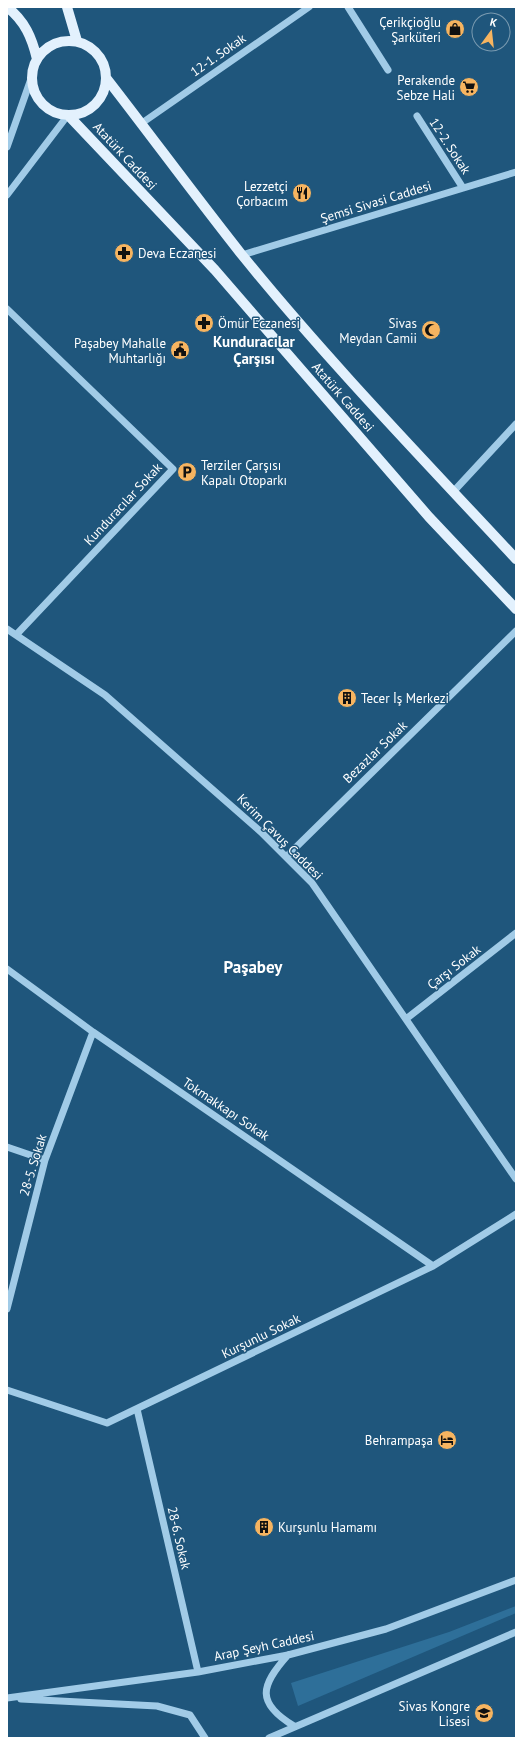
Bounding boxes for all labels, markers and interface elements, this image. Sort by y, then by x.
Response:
north arrow [471,12,511,52]
place label: Çerikçioğlu Şarküteri [379,14,441,46]
text: K [488,15,499,30]
shop icon: Çerikçioğlu Şarküteri [444,18,466,40]
street label: 12-1. Sokak [187,29,250,80]
place label: Perakende Sebze Hali [397,72,455,104]
supermarket icon: Perakende Sebze Hali [458,76,480,98]
street label: 12-2. Sokak [425,115,475,178]
street label: Atatürk Caddesi [89,119,161,193]
street label: Şemsi Sivasi Caddesi [318,177,434,227]
place label: Lezzetçi Çorbacım [236,178,288,210]
restaurant icon: Lezzetçi Çorbacım [291,182,313,204]
pharmacy icon: Deva Eczanesi [113,242,135,264]
place label: Deva Eczanesi [138,245,217,262]
pharmacy icon: Ömür Eczanesi [193,312,215,334]
place label: Ömür Eczanesi [218,315,300,332]
place label: Sivas Meydan Camii [339,315,417,347]
mosque icon: Sivas Meydan Camii [420,319,442,341]
district label: Kunduracılar Çarşısı [213,332,296,368]
place label: Paşabey Mahalle Muhtarlığı [74,335,166,367]
public building icon: Paşabey Mahalle Muhtarlığı [169,339,191,361]
street label: Atatürk Caddesi [308,359,378,435]
place label: Terziler Çarşısı Kapalı Otoparkı [201,457,287,489]
street label: Kunduracılar Sokak [80,459,166,549]
parking icon: Terziler Çarşısı Kapalı Otoparkı [176,461,198,483]
building icon: Tecer İş Merkezi [336,687,358,709]
place label: Tecer İş Merkezi [361,690,449,707]
street label: Bezazlar Sokak [339,717,411,787]
street label: Kerim Çavuş Caddesi [233,790,327,884]
street label: Çarşı Sokak [424,940,485,993]
district label: Paşabey [224,956,283,978]
street label: Tokmakkapı Sokak [179,1074,273,1145]
street label: 28-5. Sokak [16,1131,51,1198]
street label: Kurşunlu Sokak [219,1309,304,1362]
hotel icon: Behrampaşa [436,1429,458,1451]
place label: Behrampaşa [365,1432,433,1449]
street label: 28-6. Sokak [164,1505,195,1572]
building icon: Kurşunlu Hamamı [253,1516,275,1538]
place label: Kurşunlu Hamamı [278,1519,377,1536]
street label: Arap Şeyh Caddesi [212,1627,316,1665]
place label: Sivas Kongre Lisesi [399,1698,470,1730]
school or university icon: Sivas Kongre Lisesi [473,1702,495,1724]

